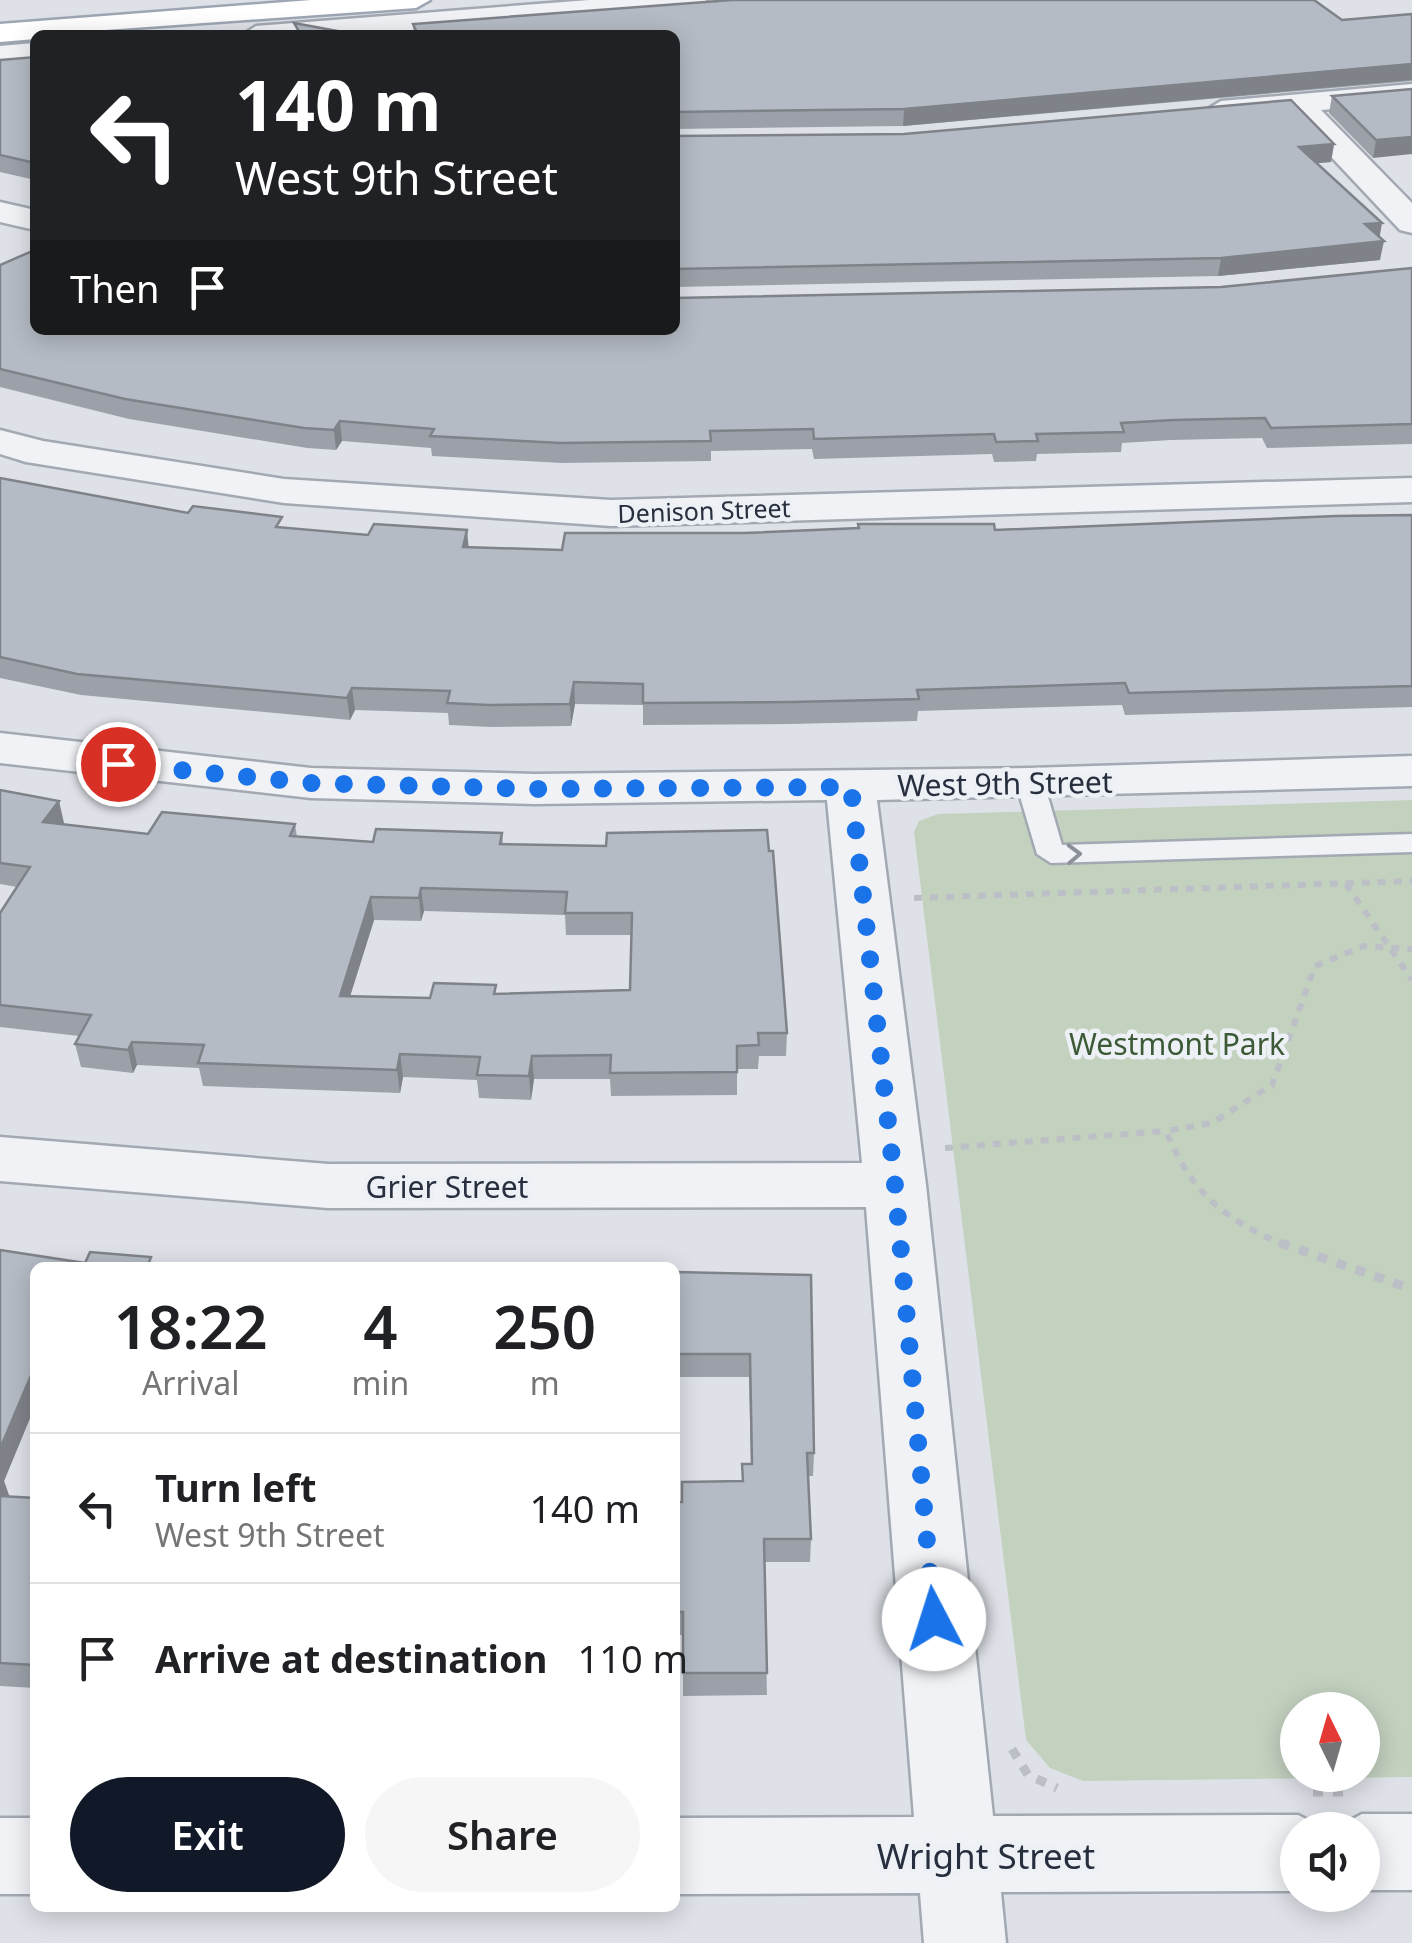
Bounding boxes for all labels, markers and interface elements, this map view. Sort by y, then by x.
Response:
text: 140 m [235,56,442,152]
icon: left [70,70,200,200]
text: West 9th Street [235,147,558,208]
icon: arrive [180,260,235,315]
text: Then [70,262,160,314]
street label: Denison Street [617,490,791,530]
pin [76,722,161,807]
icon: arrive [91,737,146,792]
street label: West 9th Street [897,761,1113,805]
one-way arrow [1067,843,1083,864]
park label: Westmont Park [1069,1023,1285,1064]
street label: Grier Street [366,1166,529,1207]
text: 18:22 [114,1285,268,1367]
text: 4 [363,1285,398,1367]
text: 250 [493,1285,596,1367]
text: Arrival [142,1361,240,1404]
text: min [351,1361,409,1404]
text: m [530,1361,560,1404]
text: Turn left [155,1461,317,1513]
icon: left [70,1481,125,1536]
text: 140 m [529,1482,640,1534]
text: West 9th Street [155,1513,385,1556]
position arrow [882,1567,986,1671]
icon: arrive [70,1631,125,1686]
text: Arrive at destination [155,1632,547,1684]
text: 110 m [577,1632,688,1684]
north arrow [1280,1692,1380,1792]
map controls [1280,1692,1380,1912]
button: Exit [70,1777,345,1892]
button: Share [365,1777,640,1892]
button: sound [1280,1812,1380,1912]
street label: Wright Street [877,1832,1095,1879]

